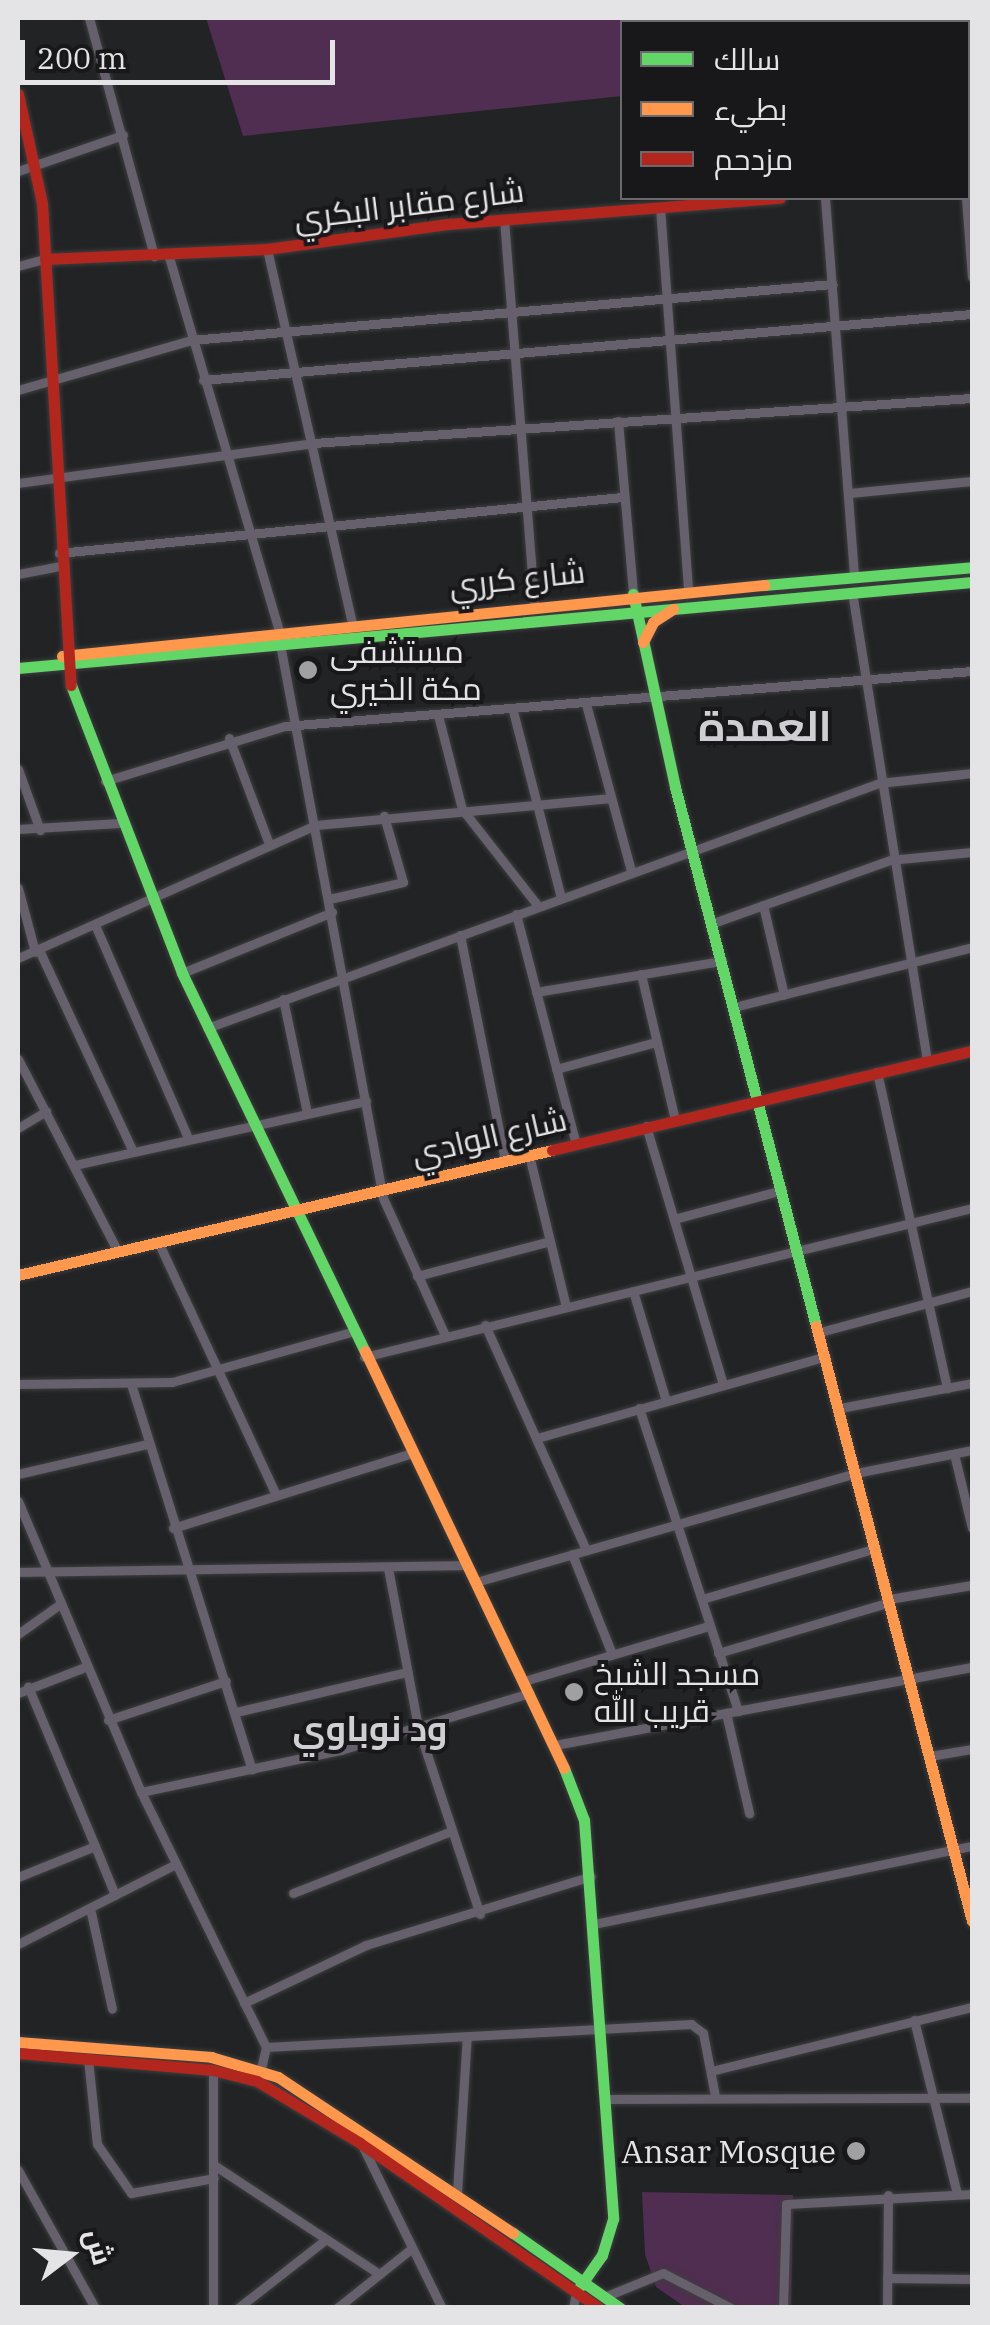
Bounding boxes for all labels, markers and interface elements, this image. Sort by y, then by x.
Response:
scale bar [25,20,340,82]
legend [620,20,970,200]
text: 200 m [37,38,127,77]
text: سالك [714,39,780,78]
text: بطيء [714,89,787,128]
text: مزدحم [714,139,793,178]
street label: شارع مقابر البكري [292,171,526,237]
street label: شارع كرري [447,552,587,604]
place label: مستشفى مكة الخيري [330,633,482,708]
marker: مستشفى مكة الخيري [295,657,321,683]
district label: العمدة [698,701,832,751]
street label: شارع الوادي [408,1100,570,1172]
place label: مسجد الشيخ قريب الله [594,1655,760,1730]
marker: مسجد الشيخ قريب الله [563,1681,585,1703]
district label: ود نوباوي [293,1707,447,1749]
place label: Ansar Mosque [621,2132,836,2170]
marker: Ansar Mosque [845,2140,867,2162]
north arrow [20,2205,120,2305]
text: ش [77,2224,122,2269]

